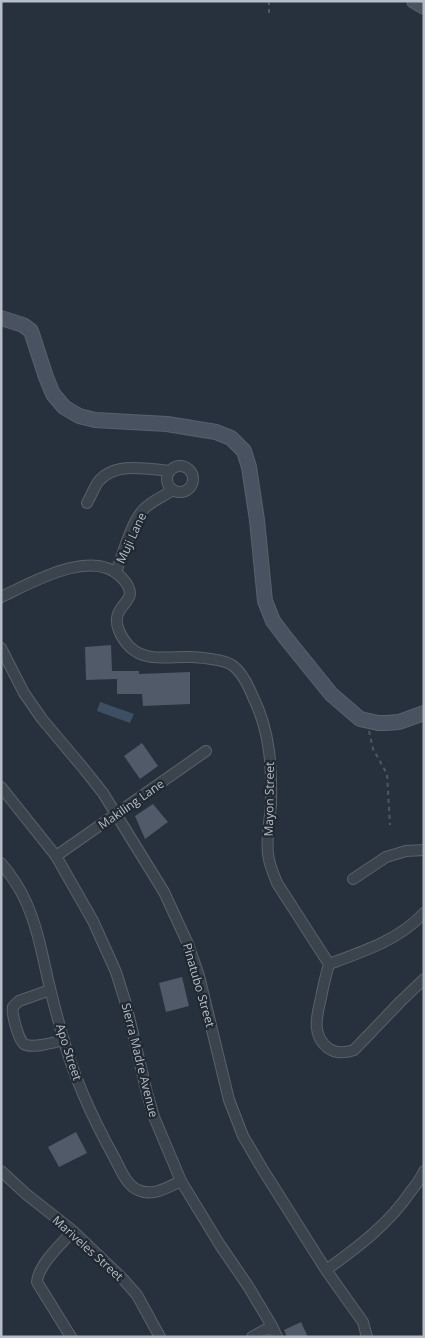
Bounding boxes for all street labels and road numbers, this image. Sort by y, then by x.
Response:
street label: Muji Lane [112,510,150,566]
street label: Mayon Street [260,762,278,836]
street label: Makiling Lane [95,775,168,833]
street label: Pinatubo Street [179,941,219,1029]
street label: Sierra Madre Avenue [118,1001,162,1119]
street label: Apo Street [52,1021,86,1083]
street label: Mariveles Street [49,1211,127,1285]

